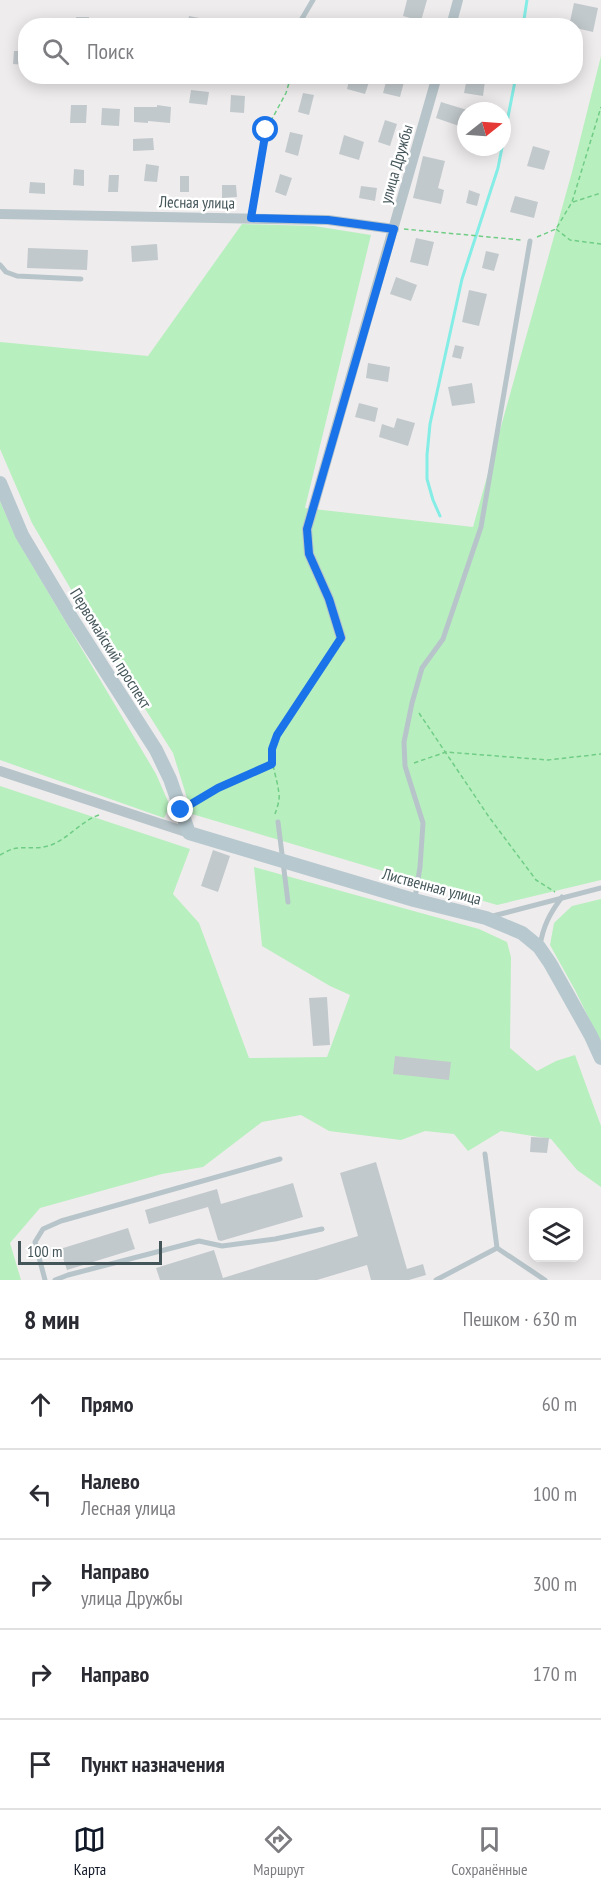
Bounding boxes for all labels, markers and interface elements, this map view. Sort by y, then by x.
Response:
search box [18,18,583,84]
icon: search [39,35,72,68]
text: Поиск [87,37,134,65]
north arrow [457,102,511,156]
route start [252,116,278,142]
street label: улица Дружбы [375,122,417,206]
street label: Лесная улица [158,191,235,213]
street label: Первомайский проспект [66,584,156,712]
route end [167,796,193,822]
street label: Лиственная улица [379,863,484,909]
map controls [529,1208,583,1262]
button: layers [529,1208,583,1262]
scale bar [18,1238,162,1266]
text: 100 m [27,1241,62,1261]
text: 8 мин [24,1303,79,1336]
text: Пешком · 630 m [463,1306,577,1332]
icon: ahead [24,1388,57,1421]
text: Прямо [81,1390,134,1418]
text: 60 m [542,1391,577,1417]
text: Налево [81,1467,140,1495]
icon: left [24,1478,57,1511]
text: 100 m [533,1481,577,1507]
text: Лесная улица [81,1495,176,1521]
text: Направо [81,1557,149,1585]
icon: right [24,1568,57,1601]
text: 300 m [533,1571,577,1597]
text: улица Дружбы [81,1585,183,1611]
icon: right [24,1658,57,1691]
text: Направо [81,1660,149,1688]
text: 170 m [533,1661,577,1687]
icon: arrive [24,1748,57,1781]
text: Пункт назначения [81,1750,225,1778]
tab: Карта [73,1823,106,1879]
tab: Маршрут [253,1823,304,1879]
tab: Сохранённые [451,1823,528,1879]

